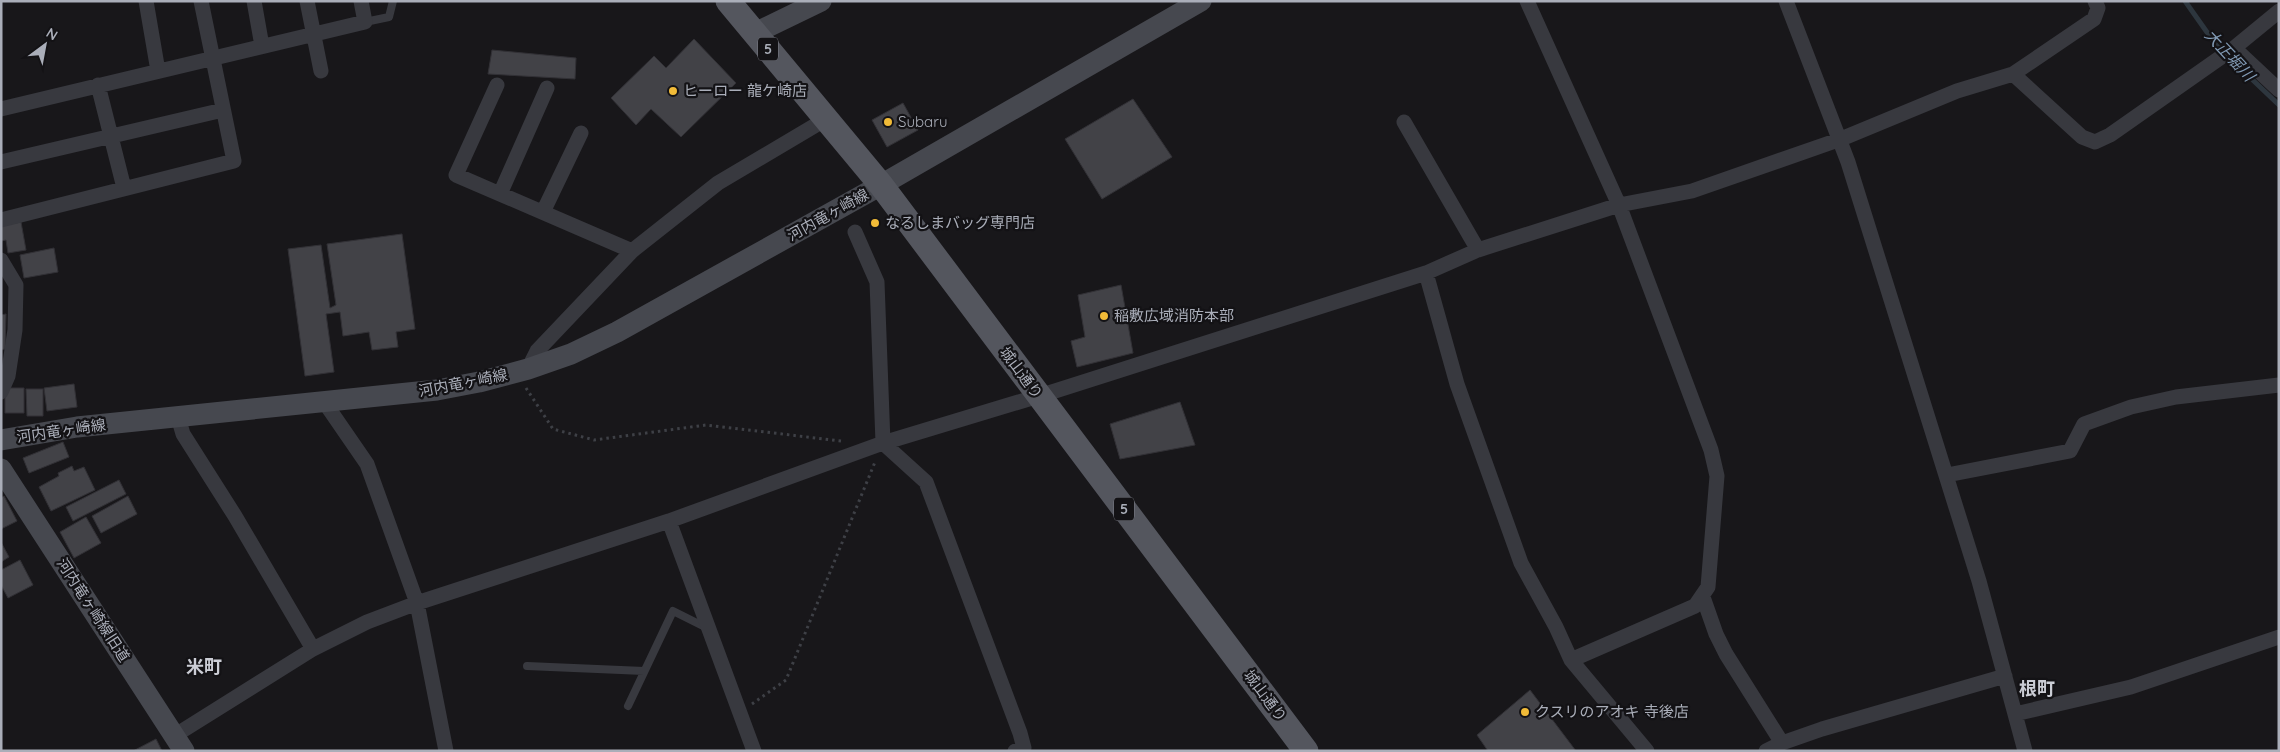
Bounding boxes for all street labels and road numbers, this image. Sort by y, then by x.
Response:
road number: 5 [758,38,778,61]
street label: 河内竜ヶ崎線 [784,184,872,245]
street label: 城山通り [996,343,1047,402]
street label: 河内竜ヶ崎線 [417,365,509,400]
street label: 河内竜ヶ崎線 [15,415,107,446]
road number: 5 [1114,498,1134,520]
street label: 河内竜ヶ崎線旧道 [53,554,134,665]
street label: 城山通り [1240,666,1291,725]

